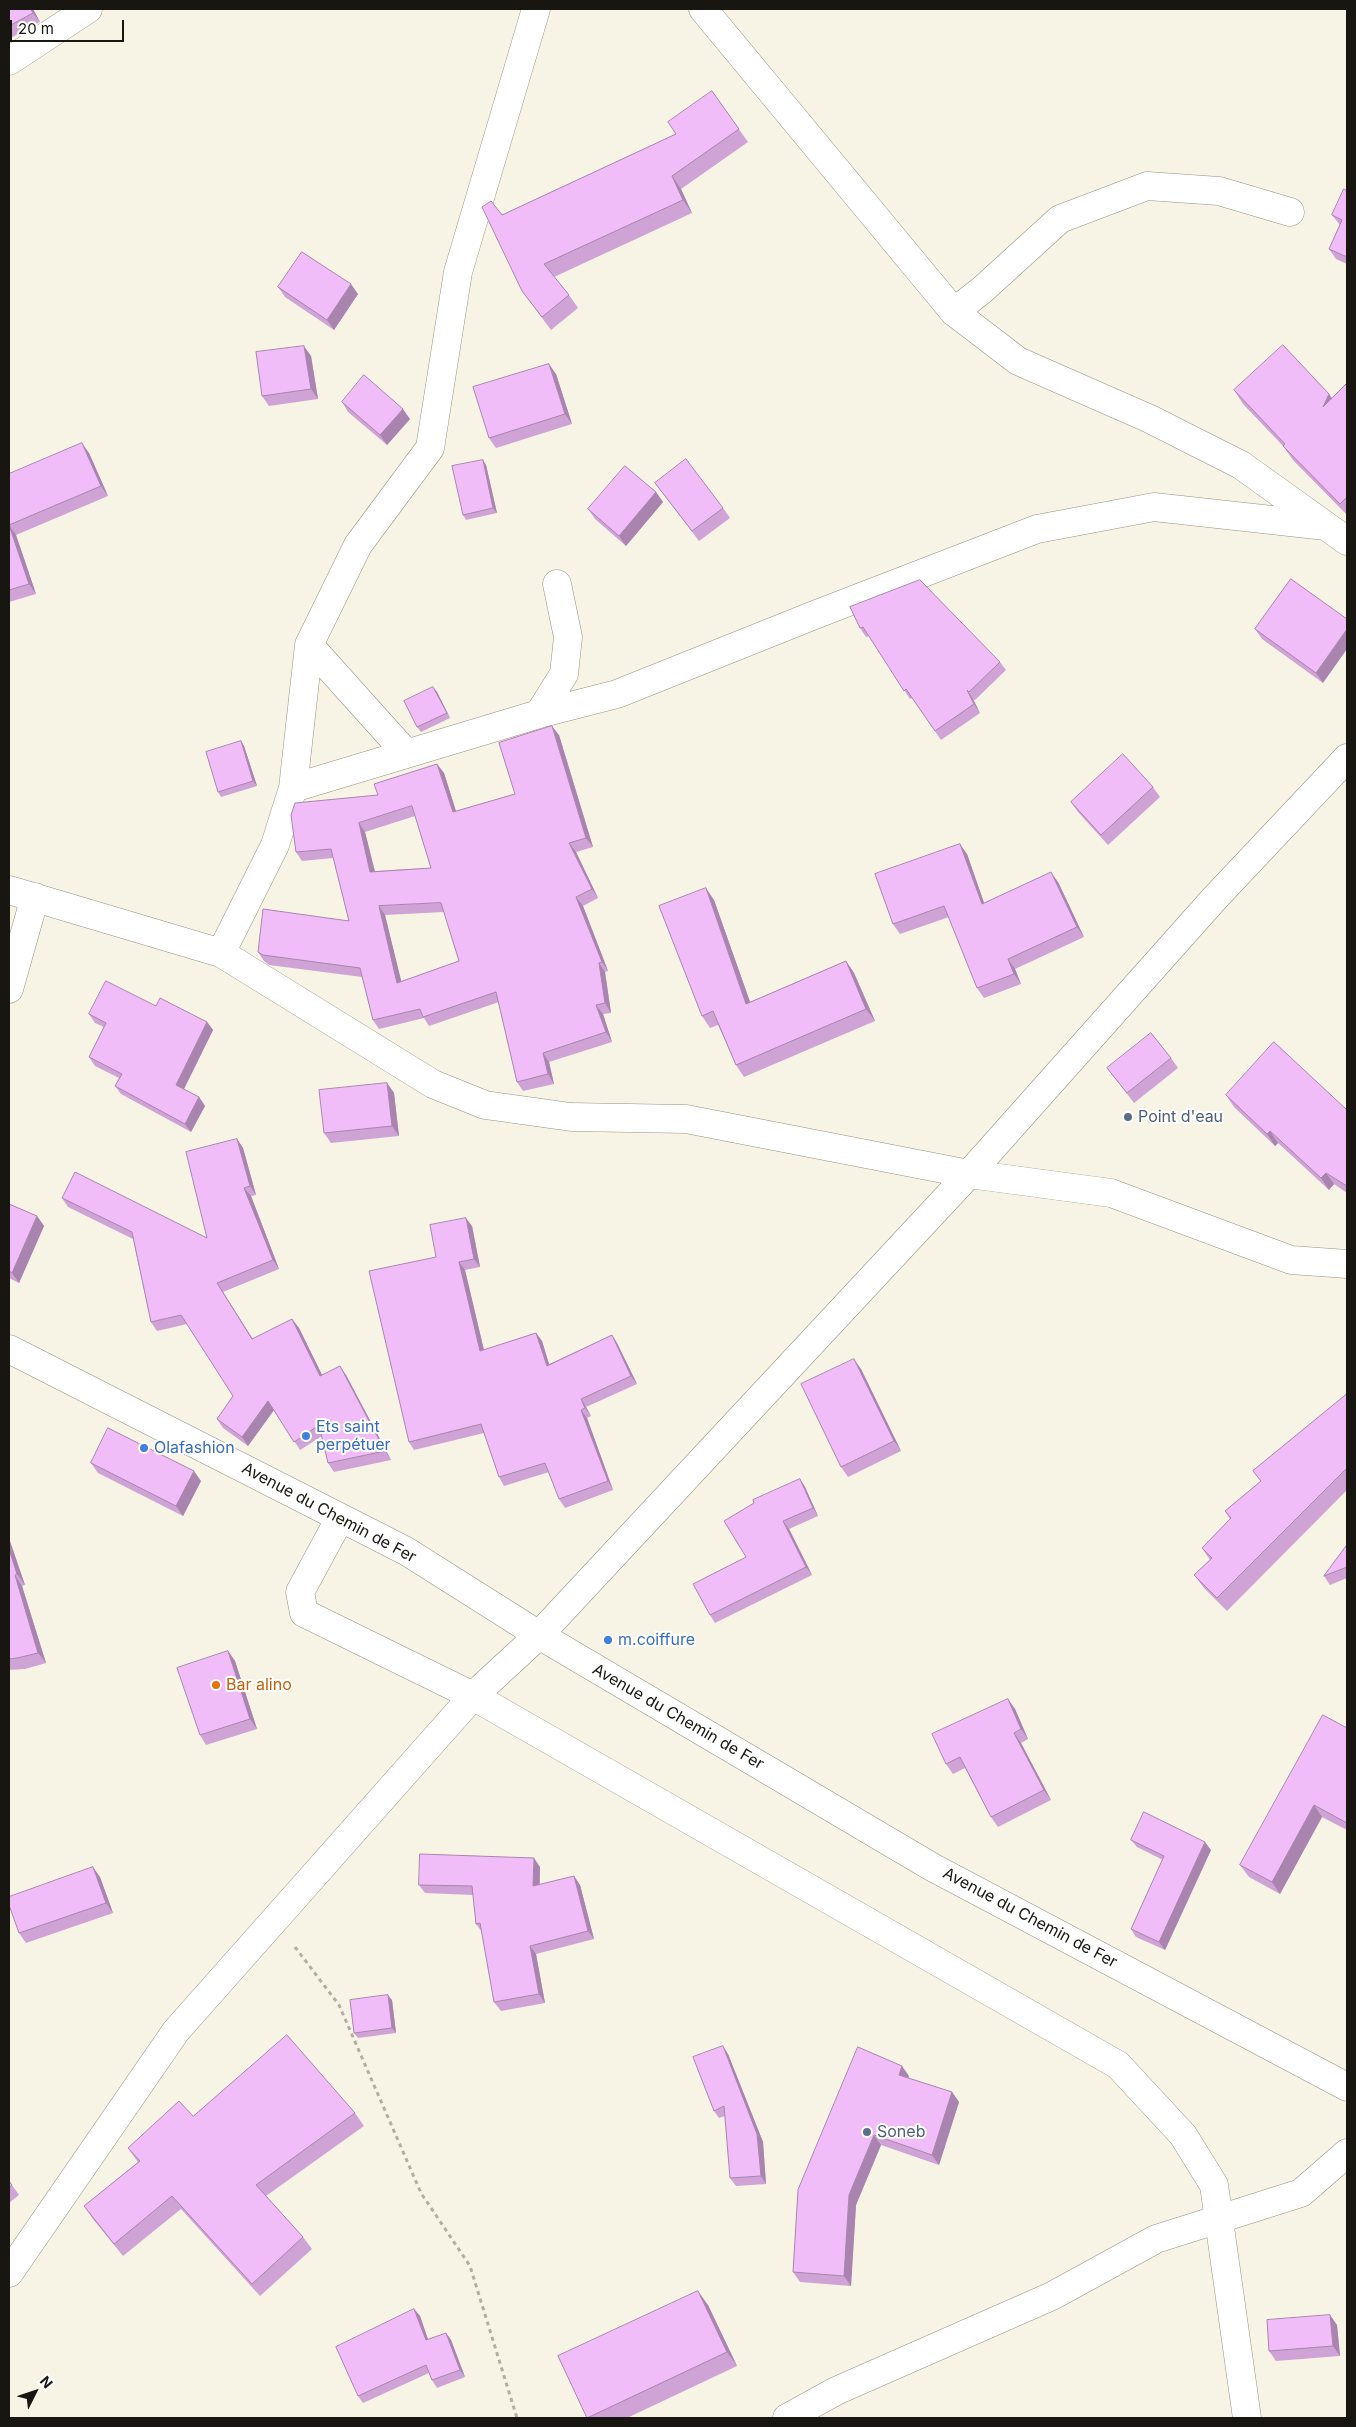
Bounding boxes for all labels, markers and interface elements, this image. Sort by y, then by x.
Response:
scale bar [12,10,126,42]
text: 20 m [18,19,54,38]
place label: Point d'eau [1138,1107,1223,1127]
marker: Point d'eau [1122,1111,1134,1123]
place label: Ets saint perpétuer [316,1417,391,1455]
marker: Ets saint perpétuer [300,1430,312,1442]
place label: Olafashion [154,1438,235,1458]
marker: Olafashion [138,1442,150,1454]
street label: Avenue du Chemin de Fer [239,1459,419,1567]
place label: m.coiffure [618,1630,695,1650]
marker: m.coiffure [602,1634,614,1646]
street label: Avenue du Chemin de Fer [589,1660,767,1774]
place label: Bar alino [226,1675,292,1695]
marker: Bar alino [210,1679,222,1691]
street label: Avenue du Chemin de Fer [940,1864,1120,1972]
place label: Soneb [877,2122,925,2142]
marker: Soneb [861,2126,873,2138]
north arrow [10,2367,60,2417]
text: N [37,2372,57,2391]

